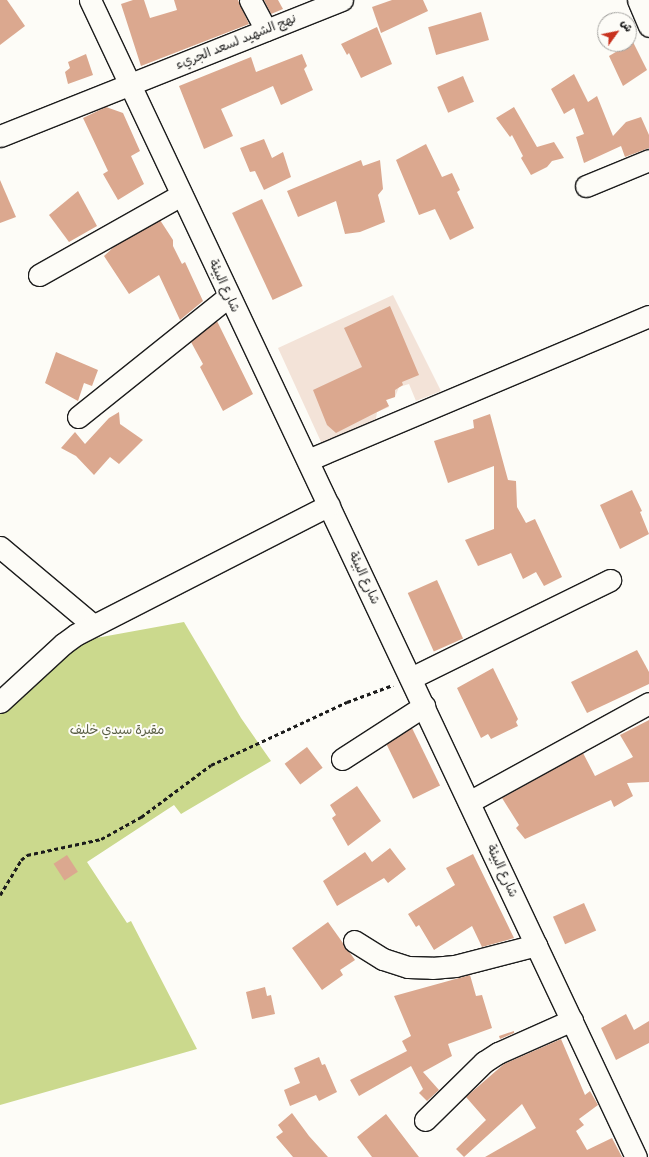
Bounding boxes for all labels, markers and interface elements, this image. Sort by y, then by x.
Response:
street label: نهج الشهيد لسعد الجريء [173,11,299,73]
north arrow [597,12,637,52]
text: ش [618,17,635,34]
street label: شارع البيئة [205,257,243,315]
street label: شارع البيئة [345,549,383,607]
park label: مقبرة سيدي خليف [70,722,164,738]
street label: شارع البيئة [483,842,521,900]

